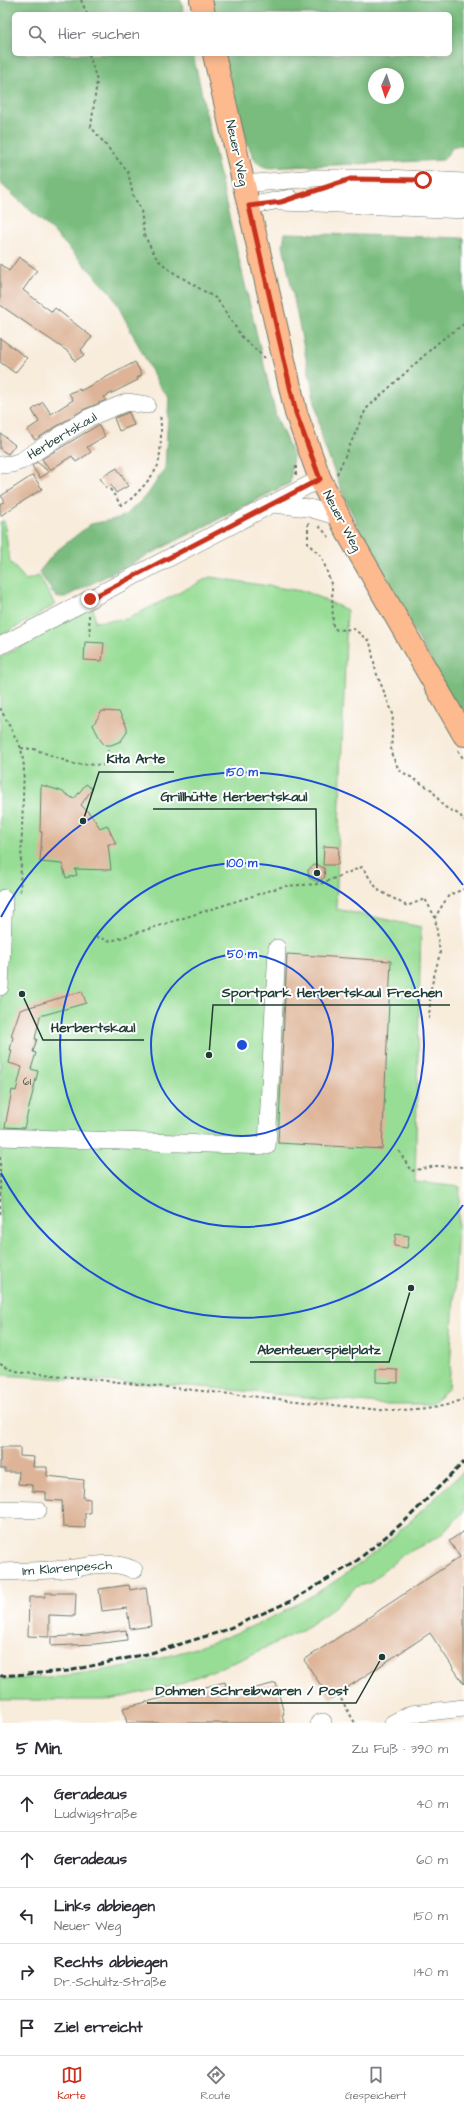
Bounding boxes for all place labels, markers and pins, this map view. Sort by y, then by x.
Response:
callout: Kita Arte [99,746,174,772]
callout: Grillhütte Herbertskaul [153,783,316,809]
callout: Sportpark Herbertskaul Frechen [213,979,450,1005]
callout: Herbertskaul [43,1014,144,1040]
centre of rings [235,1038,249,1052]
callout: Abenteuerspielplatz [250,1336,389,1362]
callout: Dohmen Schreibwaren / Post [147,1677,356,1703]

